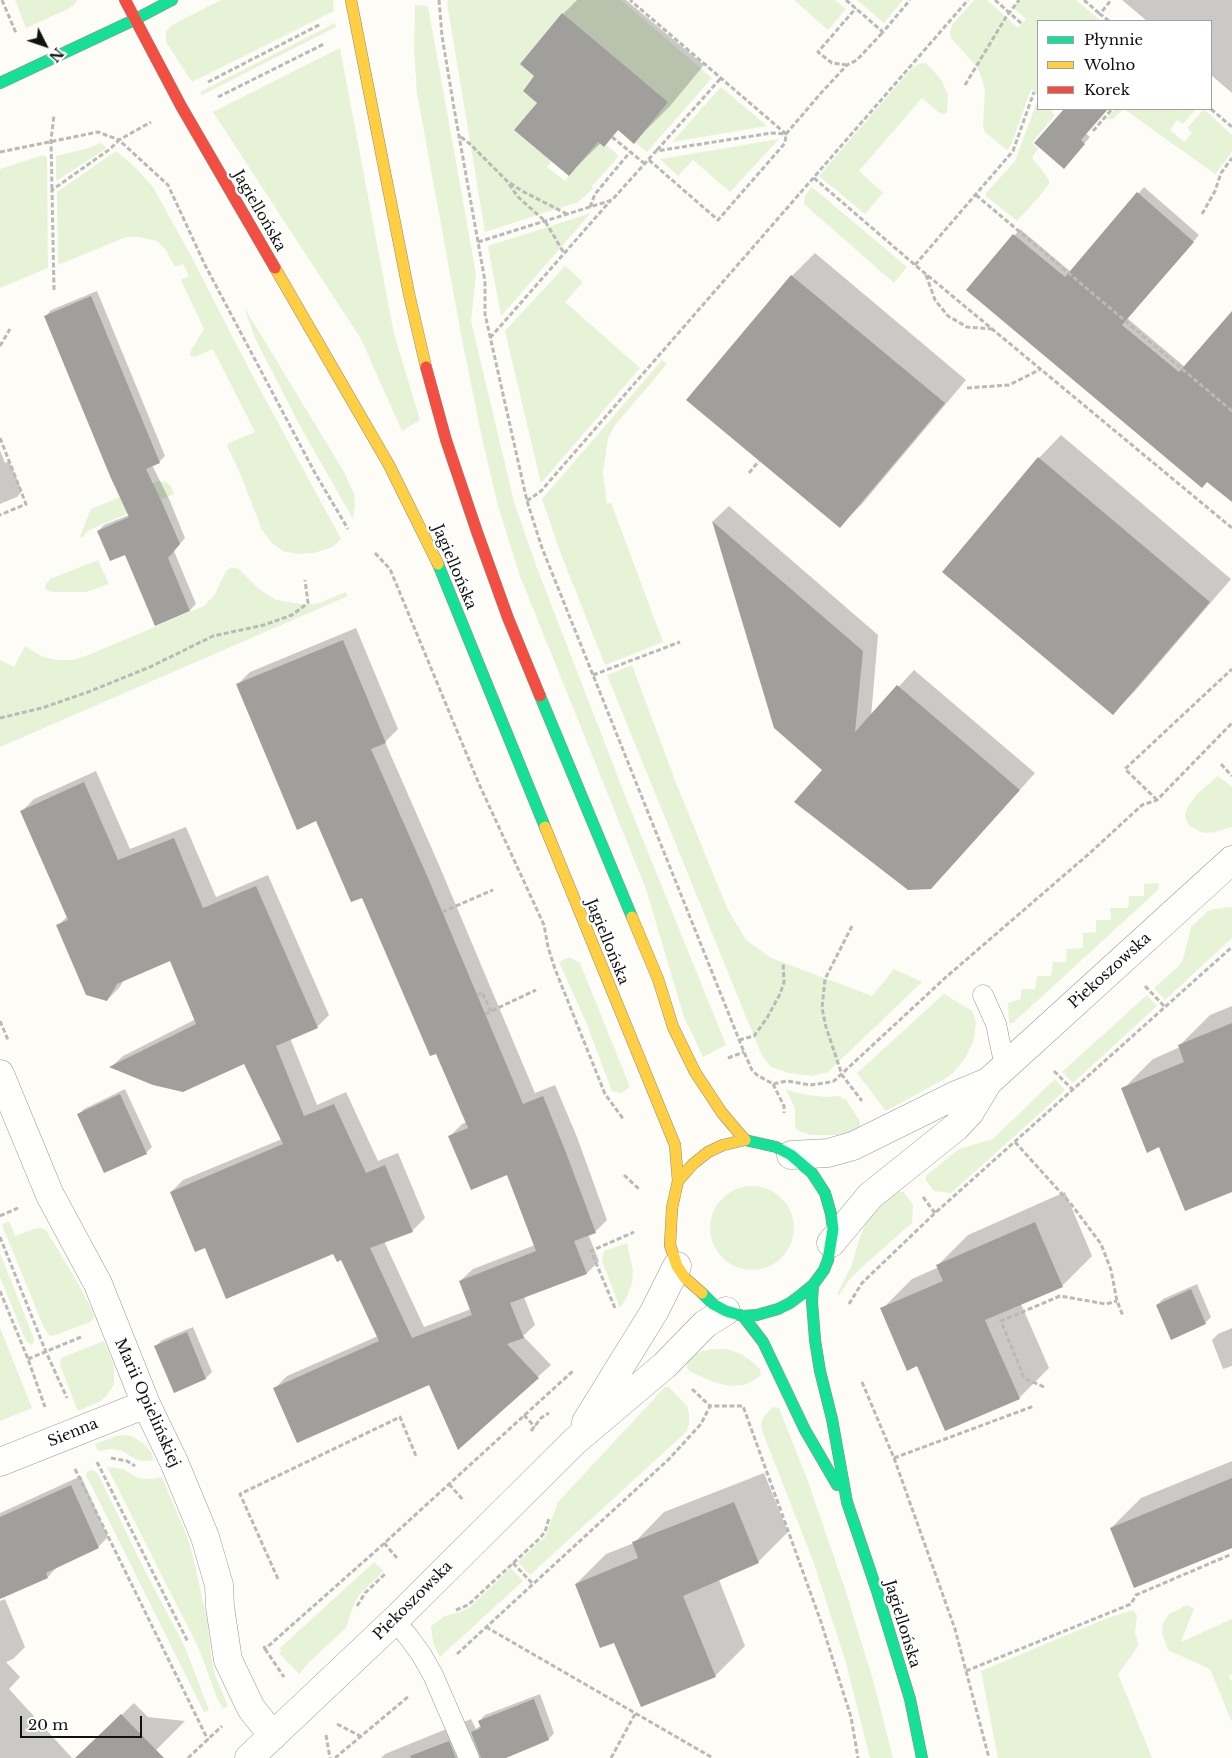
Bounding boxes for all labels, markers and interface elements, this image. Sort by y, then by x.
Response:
north arrow [20,20,70,70]
legend [1037,20,1212,110]
text: Płynnie [1084,30,1143,49]
text: N [45,44,67,66]
text: Wolno [1084,55,1135,74]
text: Korek [1084,80,1130,99]
street label: Jagiellońska [229,167,289,255]
street label: Jagiellońska [428,522,480,612]
street label: Jagiellońska [582,897,632,987]
street label: Piekoszowska [1065,929,1155,1013]
street label: Marii Opielińskiej [110,1336,184,1470]
street label: Sienna [45,1415,101,1451]
street label: Piekoszowska [370,1558,456,1644]
street label: Jagiellońska [880,1578,924,1670]
scale bar [22,1706,145,1738]
text: 20 m [28,1715,68,1734]

